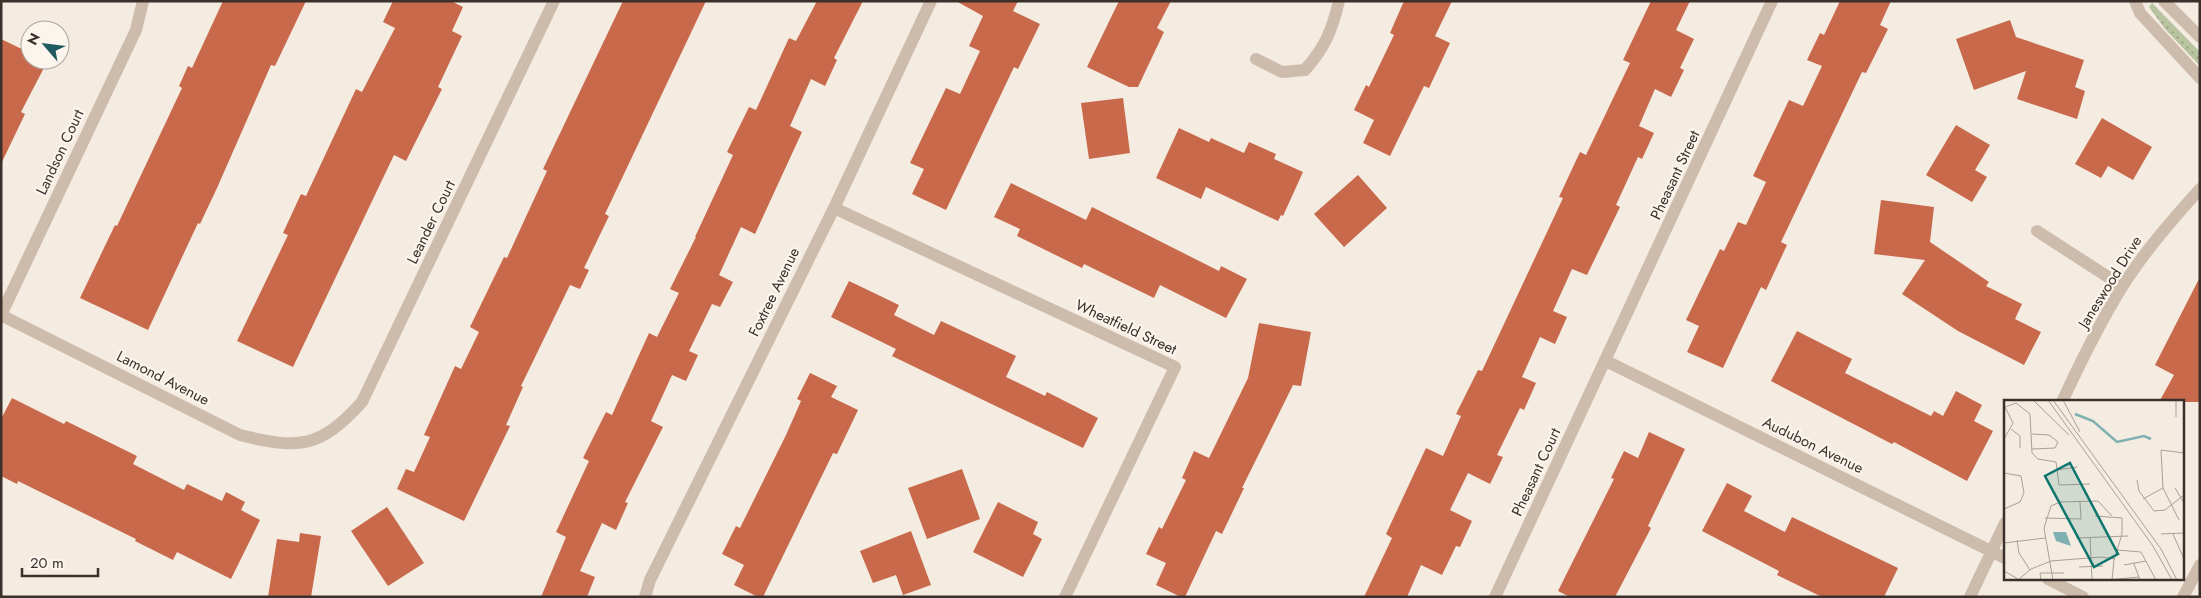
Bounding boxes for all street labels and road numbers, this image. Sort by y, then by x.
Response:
street label: Landson Court [31,105,90,198]
street label: Pheasant Street [1645,126,1705,223]
street label: Leander Court [401,176,461,268]
street label: Janeswood Drive [2072,231,2147,334]
street label: Foxtree Avenue [743,244,805,340]
street label: Wheatfield Street [1072,294,1181,360]
street label: Lamond Avenue [113,345,213,411]
street label: Audubon Avenue [1759,411,1867,479]
street label: Pheasant Court [1506,424,1566,520]

